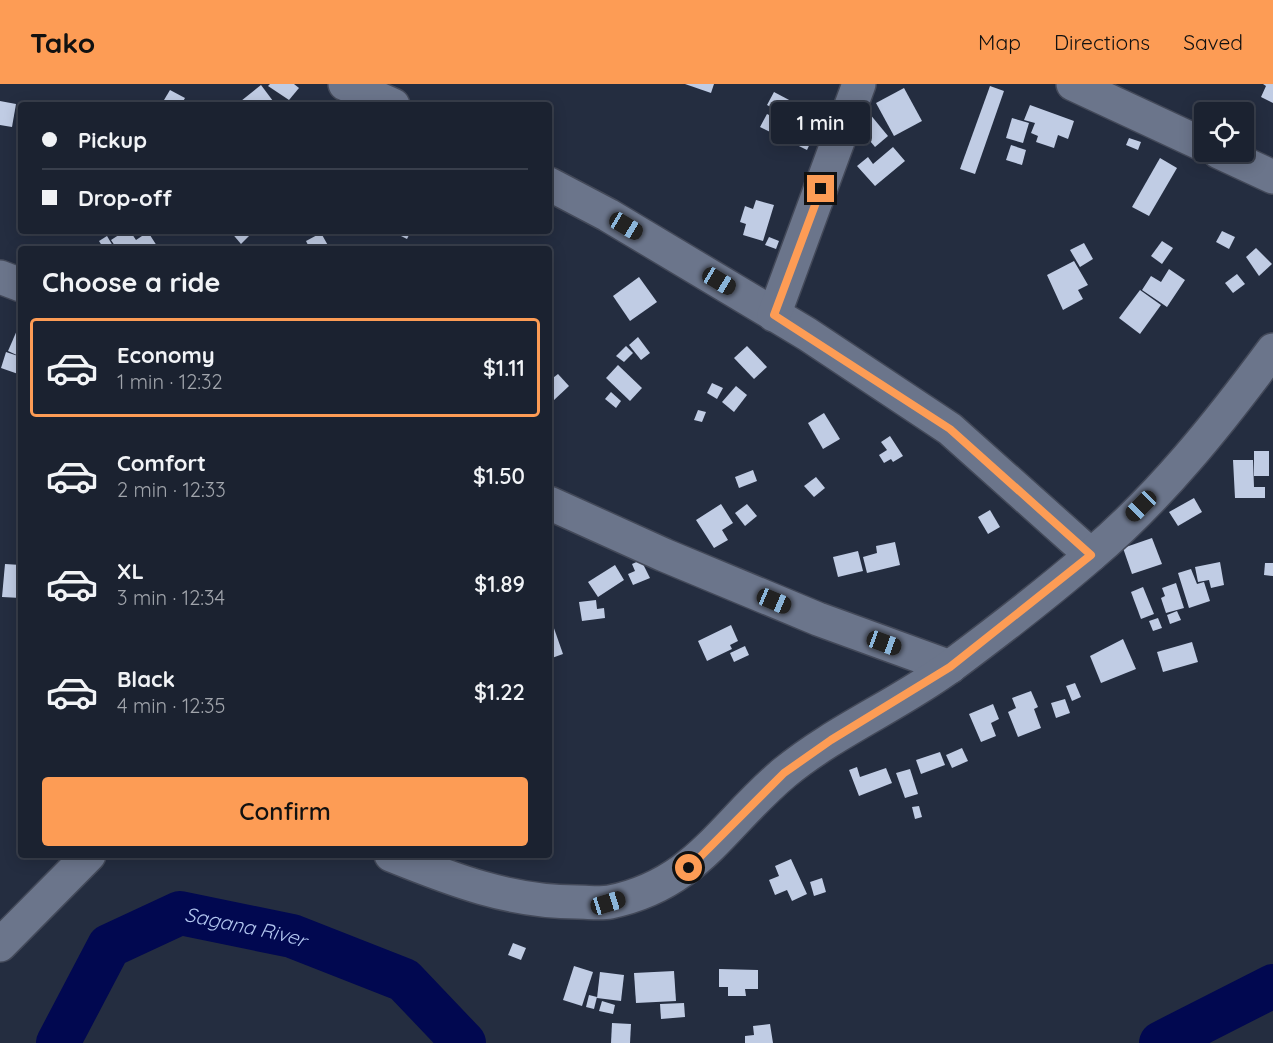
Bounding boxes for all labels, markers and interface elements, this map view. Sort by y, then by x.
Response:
text: Tako [30,25,95,60]
text: Map [978,29,1021,55]
text: Directions [1054,29,1150,55]
text: Saved [1183,29,1243,55]
callout: 1 min [772,102,870,144]
map controls [1194,102,1254,162]
button: locate [1194,102,1254,162]
text: 1 min [797,110,844,135]
text: Pickup [78,126,147,154]
route end [807,175,834,202]
text: Drop-off [78,184,172,212]
car [606,209,646,243]
car [699,264,739,298]
text: Choose a ride [42,265,220,299]
icon: car [45,341,99,395]
text: Economy [117,341,215,369]
text: $1.11 [483,354,525,382]
text: 1 min · 12:32 [117,369,223,394]
icon: car [45,449,99,503]
text: Comfort [117,449,206,477]
text: $1.50 [473,462,525,490]
text: 2 min · 12:33 [117,477,226,502]
car [1122,487,1160,525]
icon: car [45,557,99,611]
text: XL [117,557,144,585]
text: $1.89 [474,570,525,598]
text: 3 min · 12:34 [117,585,225,610]
car [754,586,794,616]
car [864,628,904,658]
icon: car [45,665,99,719]
text: Black [117,665,175,693]
text: $1.22 [474,678,525,706]
text: 4 min · 12:35 [117,693,226,718]
button: Confirm [42,777,528,846]
route start [675,854,702,881]
car [588,889,628,917]
water label: Sagana River [182,901,313,953]

